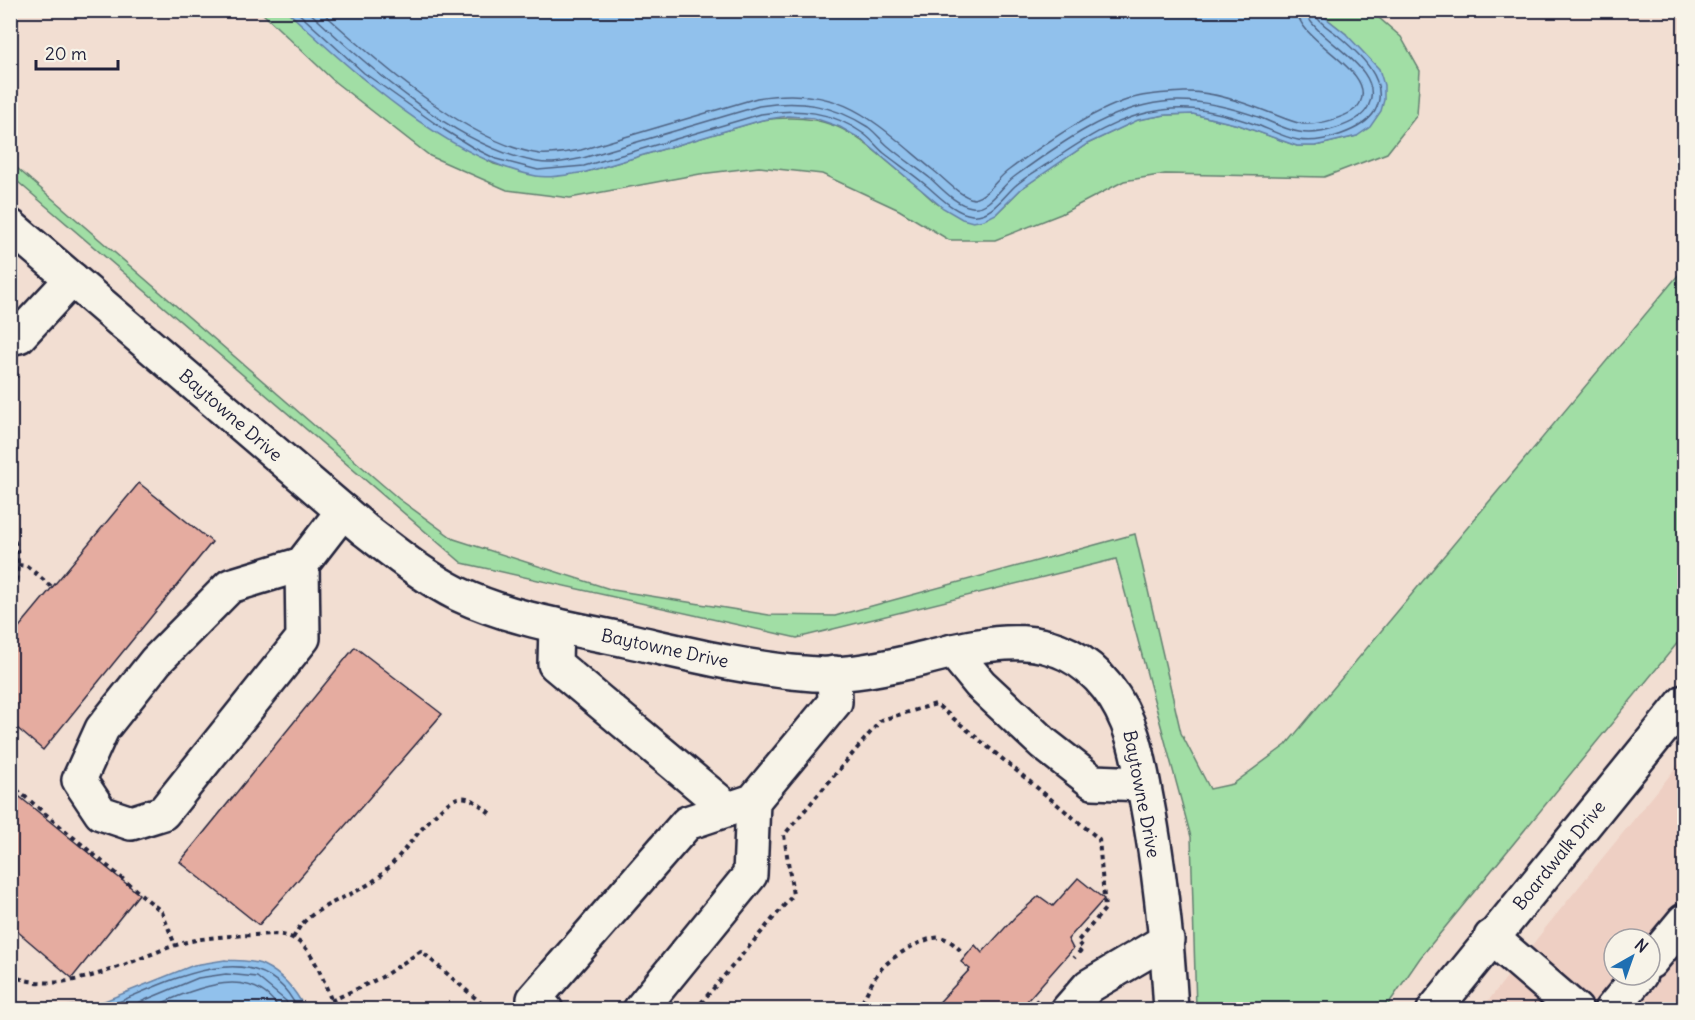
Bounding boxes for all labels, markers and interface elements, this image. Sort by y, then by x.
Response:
scale bar [36,33,118,71]
text: 20 m [45,42,87,65]
street label: Baytowne Drive [175,364,287,466]
street label: Baytowne Drive [599,623,731,673]
street label: Baytowne Drive [1118,728,1166,860]
street label: Boardwalk Drive [1508,796,1610,914]
north arrow [1602,927,1662,987]
text: N [1631,934,1652,957]

